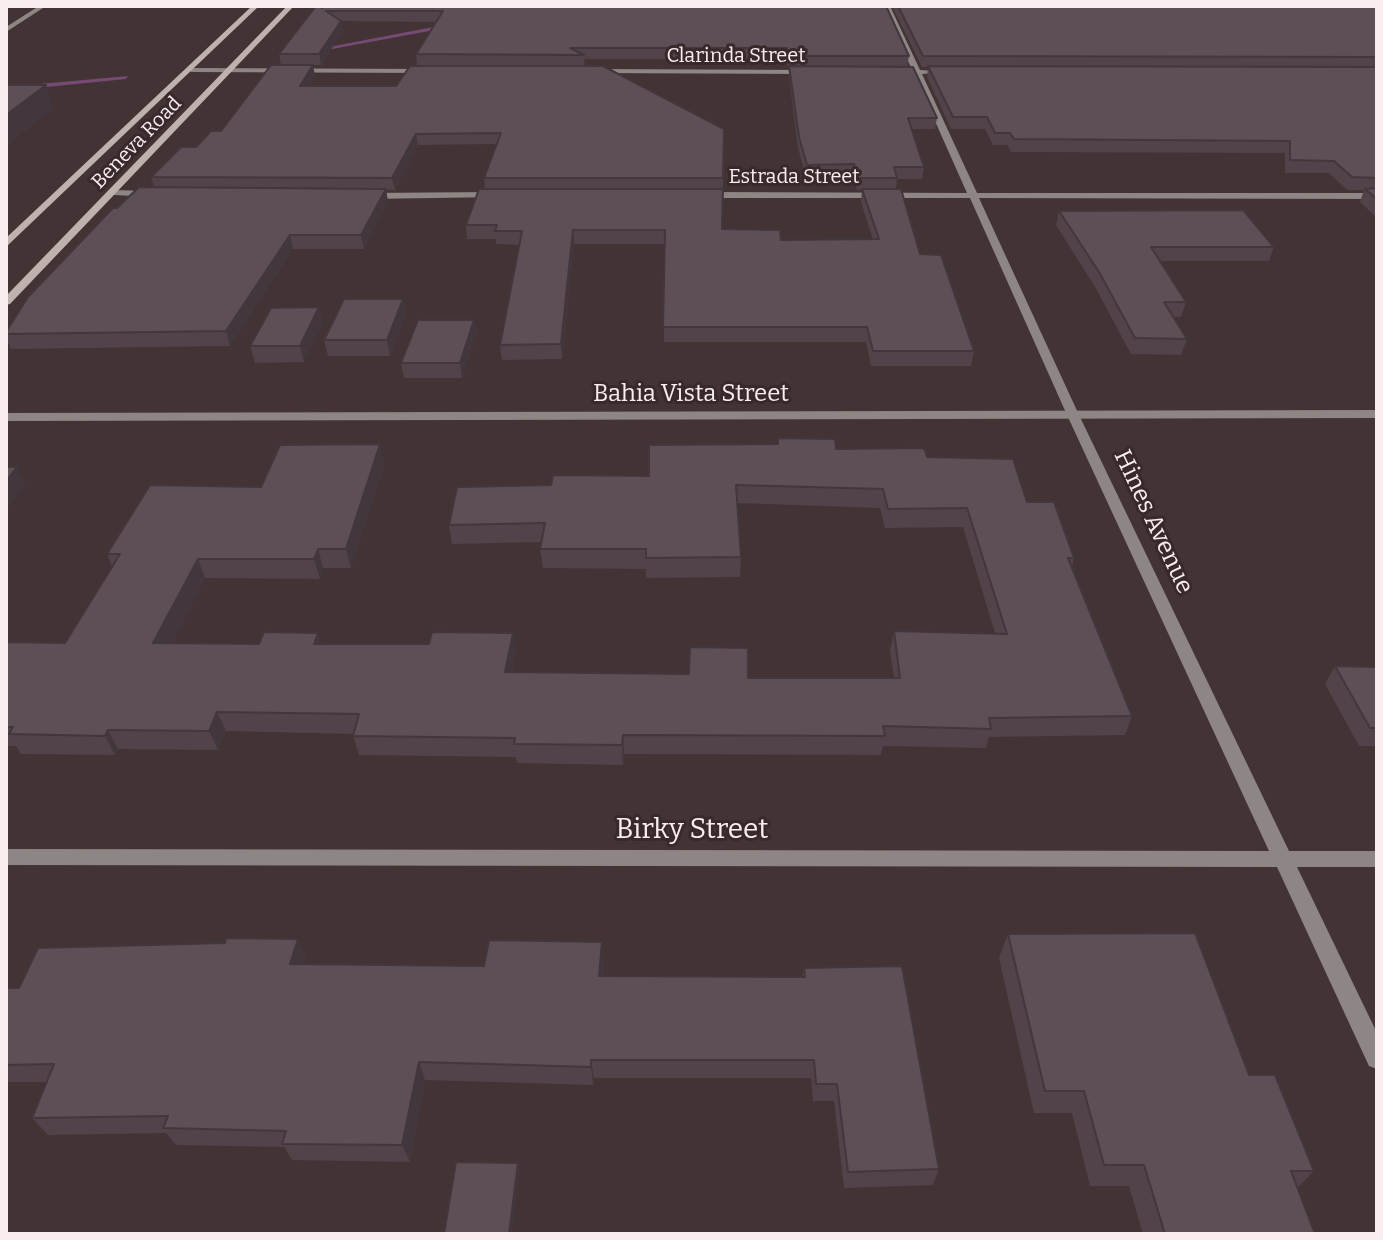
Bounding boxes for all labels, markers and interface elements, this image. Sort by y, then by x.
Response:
street label: Clarinda Street [667,44,805,68]
street label: Beneva Road [87,92,187,194]
street label: Estrada Street [729,165,859,189]
street label: Bahia Vista Street [593,380,789,408]
street label: Hines Avenue [1107,446,1199,598]
street label: Birky Street [616,813,768,847]

